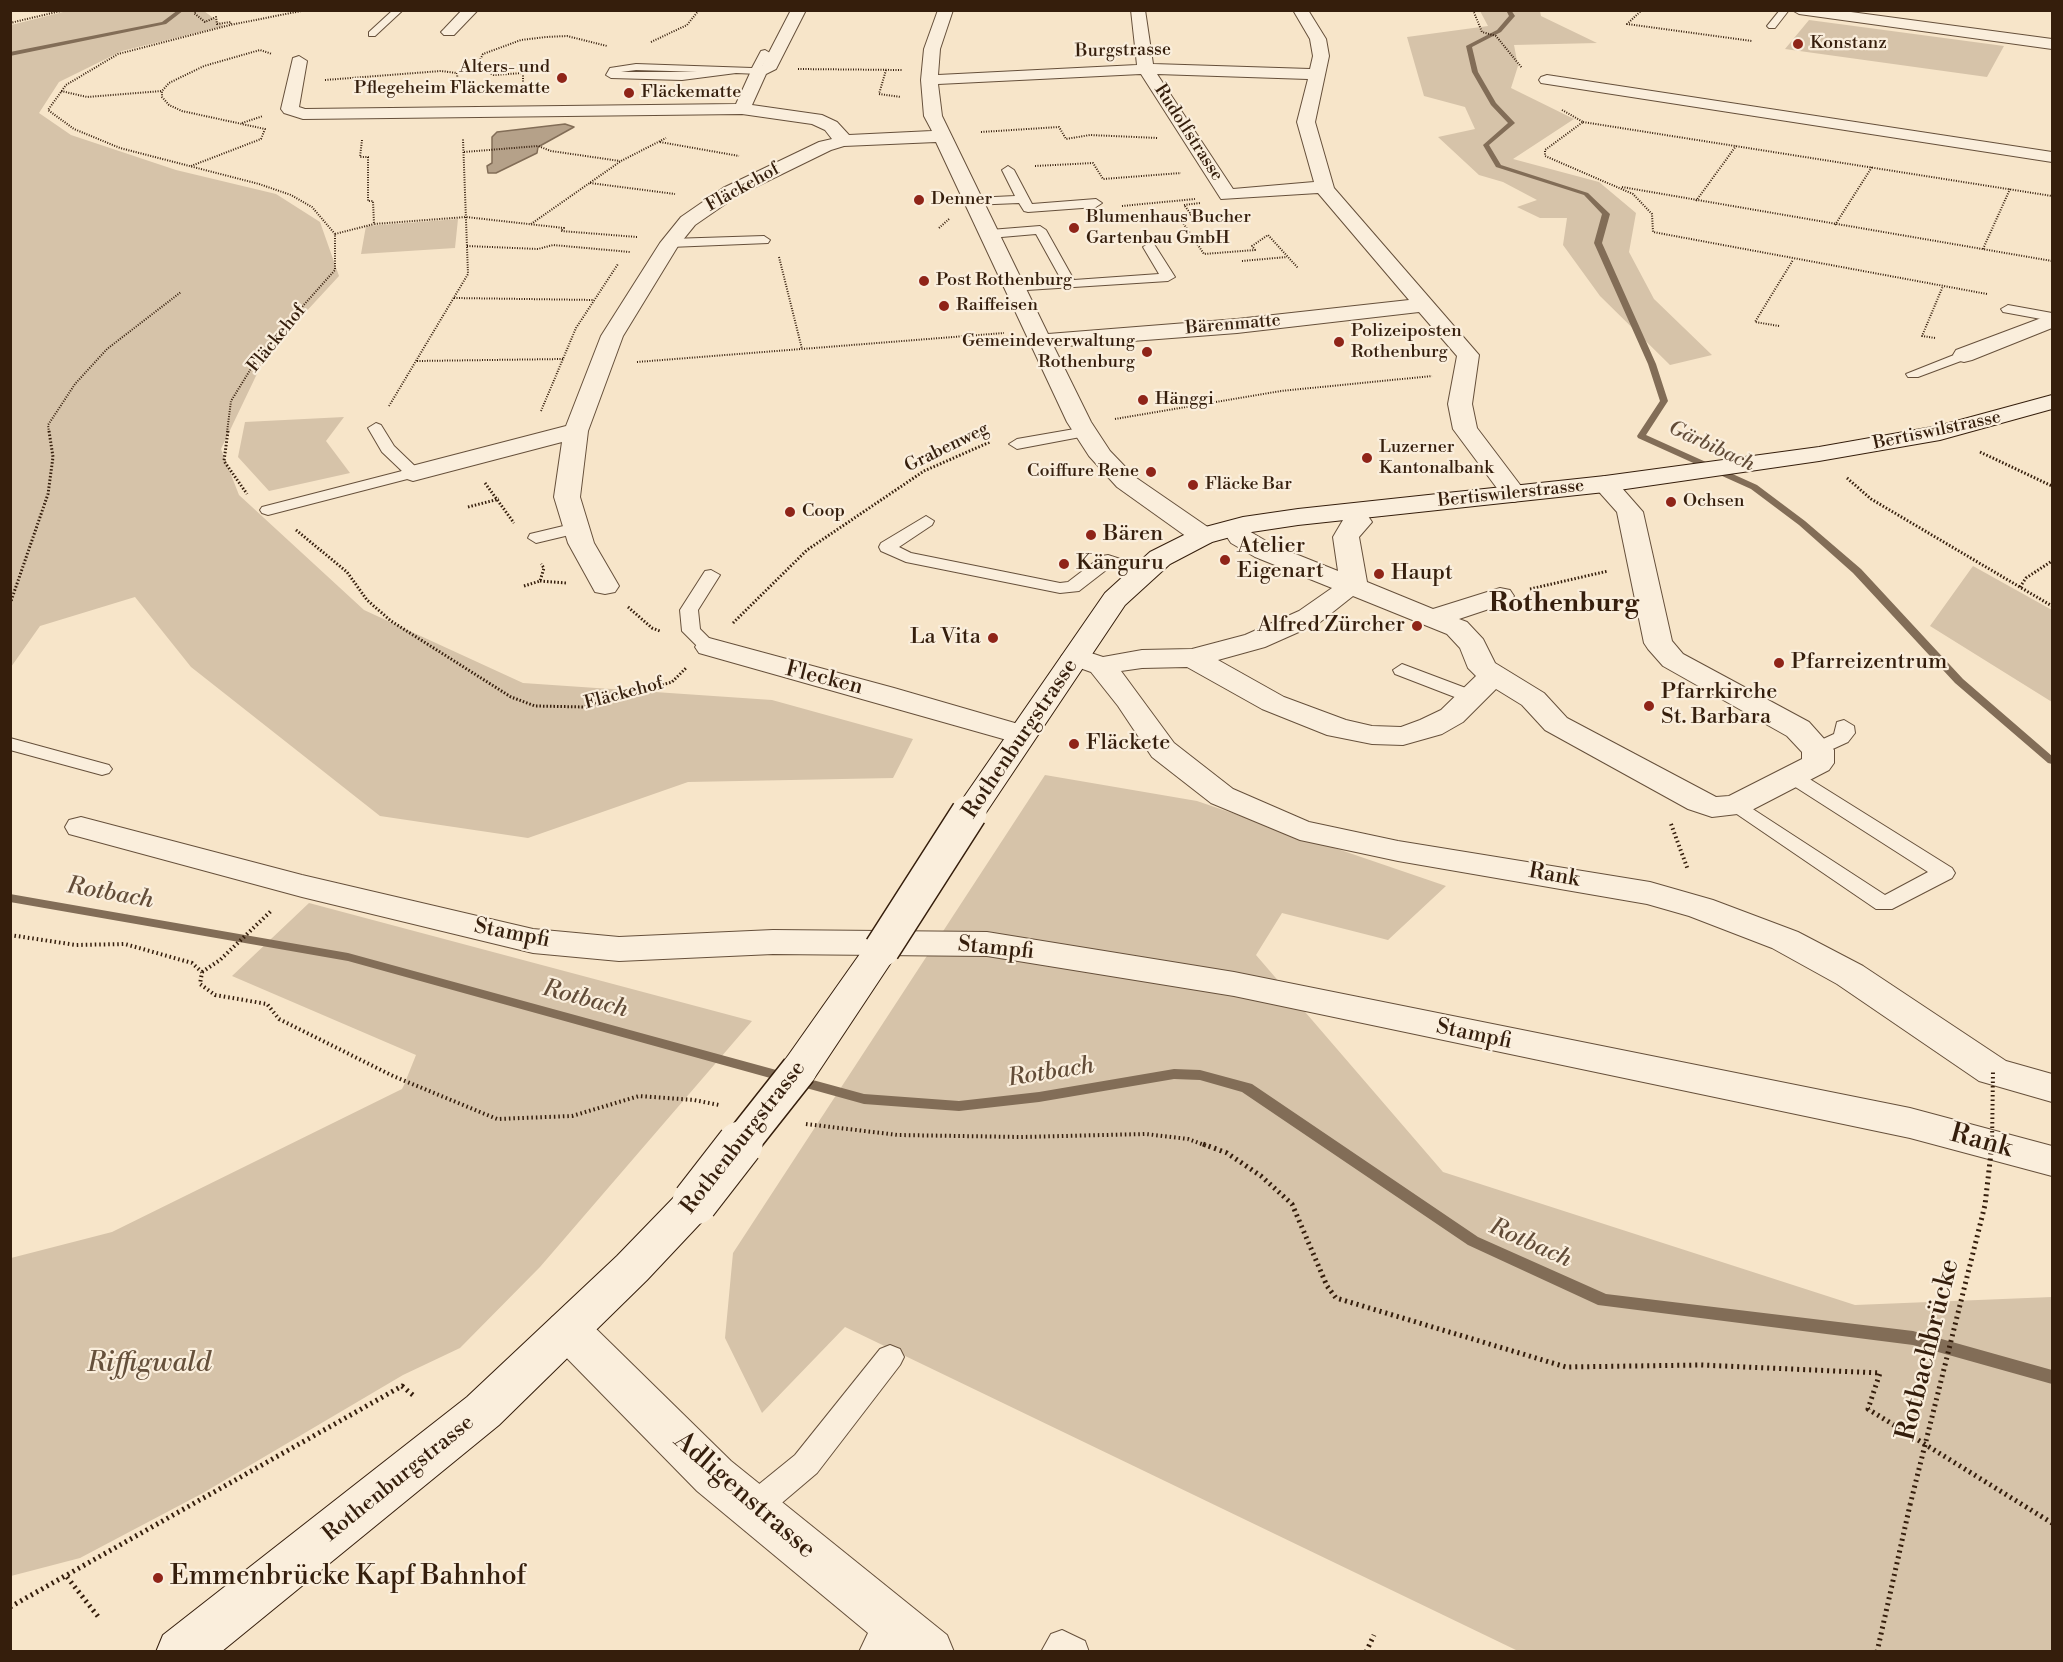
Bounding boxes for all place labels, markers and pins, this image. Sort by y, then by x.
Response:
place label: Konstanz [1810,33,1887,55]
marker: Konstanz [1791,37,1805,51]
place label: Alters- und Pflegeheim Fläckematte [354,57,550,100]
marker: Alters- und Pflegeheim Fläckematte [555,71,569,85]
place label: Fläckematte [641,82,741,104]
marker: Fläckematte [622,86,636,100]
place label: Denner [931,189,992,211]
marker: Denner [912,193,926,207]
place label: Blumenhaus Bucher Gartenbau GmbH [1086,207,1251,250]
marker: Blumenhaus Bucher Gartenbau GmbH [1067,221,1081,235]
place label: Post Rothenburg [936,270,1072,292]
marker: Post Rothenburg [917,274,931,288]
place label: Raiffeisen [956,295,1038,317]
marker: Raiffeisen [937,299,951,313]
place label: Polizeiposten Rothenburg [1351,321,1462,364]
place label: Gemeindeverwaltung Rothenburg [962,331,1135,374]
marker: Polizeiposten Rothenburg [1332,335,1346,349]
marker: Gemeindeverwaltung Rothenburg [1140,345,1154,359]
place label: Hänggi [1155,389,1214,411]
marker: Hänggi [1136,393,1150,407]
place label: Luzerner Kantonalbank [1379,437,1494,480]
marker: Luzerner Kantonalbank [1360,451,1374,465]
place label: Coiffure Rene [1027,461,1139,483]
marker: Coiffure Rene [1144,465,1158,479]
place label: Fläcke Bar [1205,474,1292,496]
marker: Fläcke Bar [1186,478,1200,492]
place label: Ochsen [1683,491,1744,513]
marker: Ochsen [1664,495,1678,509]
place label: Coop [802,501,845,523]
marker: Coop [783,505,797,519]
place label: Bären [1103,522,1163,548]
marker: Bären [1084,528,1098,542]
place label: Atelier Eigenart [1237,534,1324,586]
place label: Känguru [1076,551,1164,577]
marker: Atelier Eigenart [1218,553,1232,567]
marker: Känguru [1057,557,1071,571]
place label: Haupt [1391,561,1453,587]
marker: Haupt [1372,567,1386,581]
place label: Alfred Zürcher [1257,613,1405,639]
marker: Alfred Zürcher [1410,619,1424,633]
place label: La Vita [910,625,981,651]
marker: La Vita [986,631,1000,645]
place label: Pfarreizentrum [1791,650,1947,676]
marker: Pfarreizentrum [1772,656,1786,670]
place label: Pfarrkirche St. Barbara [1661,680,1777,732]
marker: Pfarrkirche St. Barbara [1642,699,1656,713]
place label: Fläckete [1086,731,1170,757]
marker: Fläckete [1067,737,1081,751]
place label: Emmenbrücke Kapf Bahnhof [170,1562,526,1594]
marker: Emmenbrücke Kapf Bahnhof [151,1571,165,1585]

